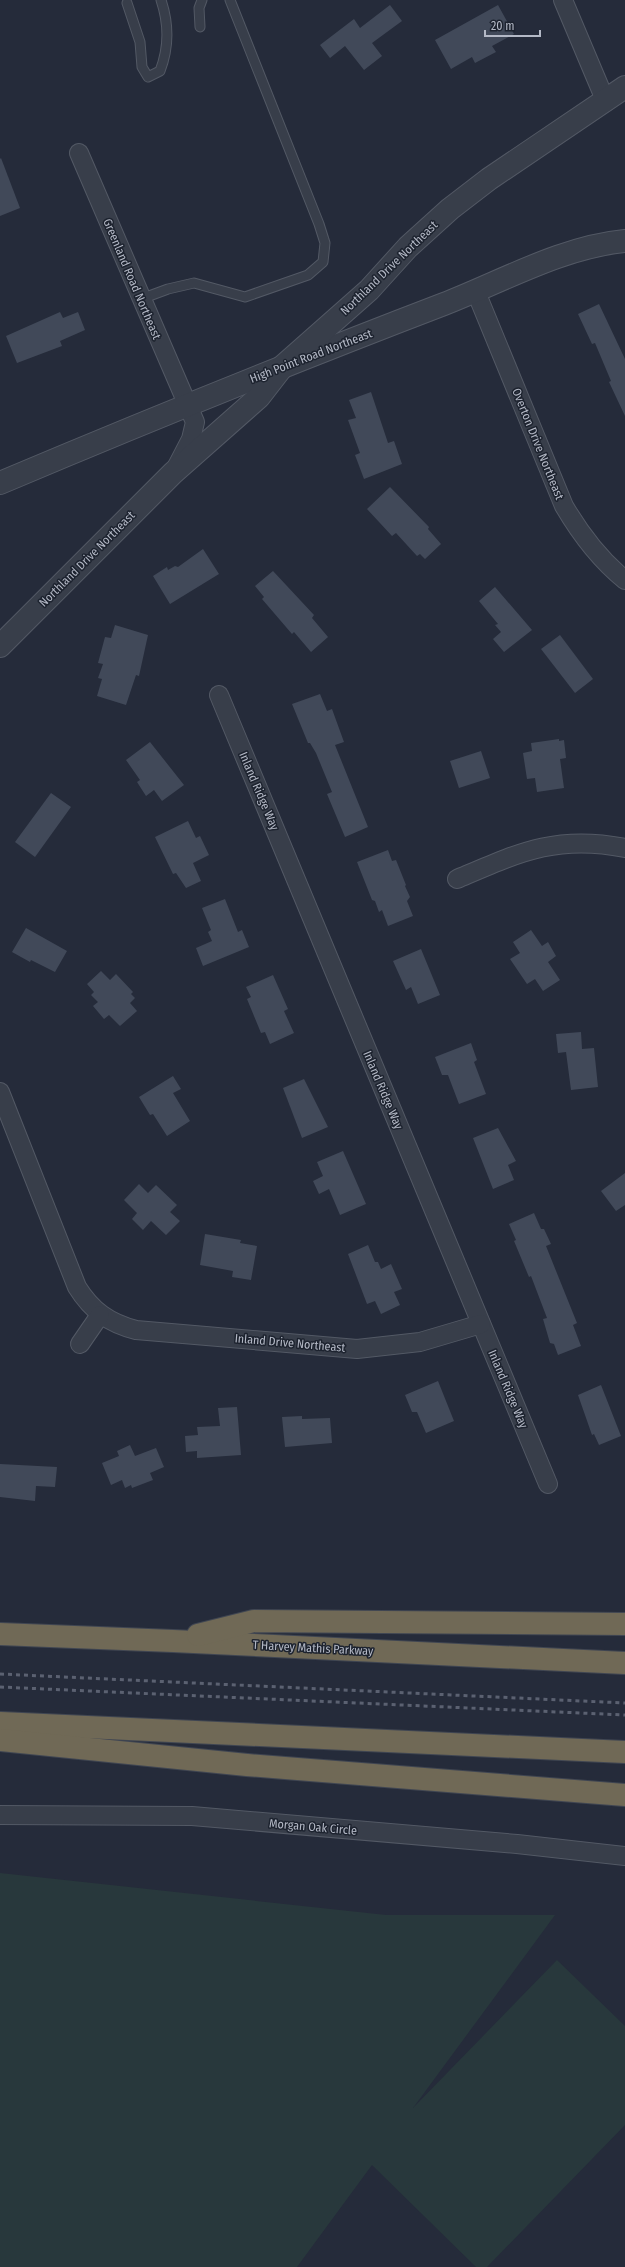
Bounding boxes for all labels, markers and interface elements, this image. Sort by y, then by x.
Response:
scale bar [485,12,540,38]
text: 20 m [491,19,515,33]
street label: Greenland Road Northeast [100,216,164,342]
street label: Northland Drive Northeast [338,218,440,318]
street label: High Point Road Northeast [248,326,374,386]
street label: Overton Drive Northeast [509,386,567,502]
street label: Northland Drive Northeast [36,508,138,610]
street label: Inland Ridge Way [236,750,282,833]
street label: Inland Ridge Way [360,1049,406,1132]
street label: Inland Drive Northeast [234,1331,346,1355]
street label: Inland Ridge Way [485,1348,531,1431]
street label: T Harvey Mathis Parkway [252,1638,374,1658]
street label: Morgan Oak Circle [268,1816,358,1838]

